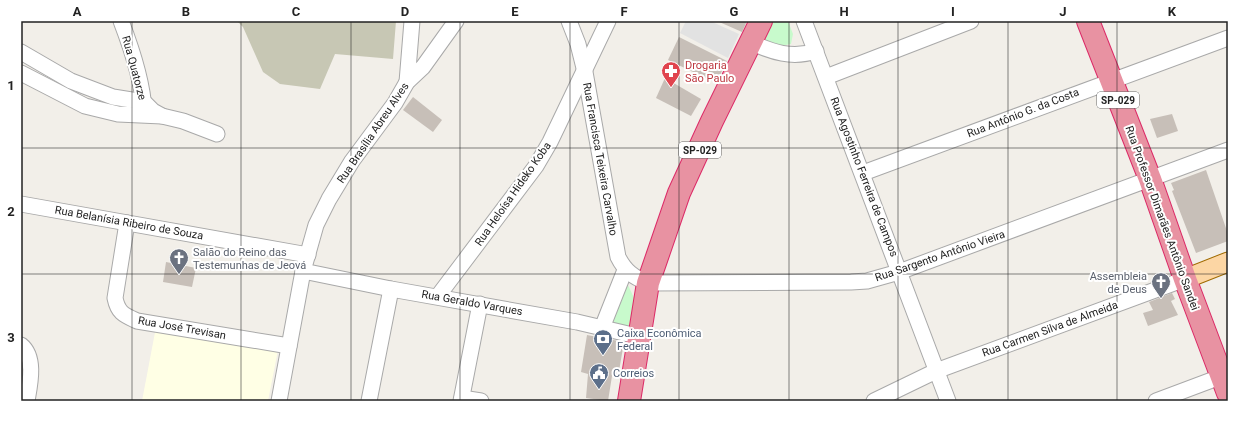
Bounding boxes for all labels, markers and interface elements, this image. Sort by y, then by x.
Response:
text: A [73,4,82,19]
text: B [182,4,190,19]
text: C [292,4,301,19]
text: D [401,4,409,19]
text: E [511,4,519,19]
text: F [620,4,628,19]
text: G [730,4,739,19]
text: H [839,4,849,19]
text: I [951,4,955,19]
text: J [1059,4,1067,19]
text: K [1168,4,1177,19]
street label: Rua Quatorze [119,35,149,102]
place label: Drogaria São Paulo [685,59,734,85]
pharmacy icon: Drogaria São Paulo [660,60,682,88]
text: 1 [7,78,15,93]
street label: Rua Brasília Abreu Alves [334,80,412,186]
street label: Rua Francisca Teixeira Carvalho [580,81,620,237]
street label: Rua Antônio G. da Costa [965,86,1081,140]
road number: SP-029 [1097,92,1139,108]
street label: Rua Agostinho Ferreira de Campos [827,95,901,259]
street label: Rua Professor Dimarães Antônio Sandei [1122,124,1202,312]
street label: Rua Heloísa Hideko Koba [472,140,554,248]
road number: SP-029 [679,142,721,158]
text: 2 [7,204,15,219]
street label: Rua Belanísia Ribeiro de Souza [54,204,204,242]
street label: Rua Sargento Antônio Vieira [873,228,1007,284]
place label: Salão do Reino das Testemunhas de Jeová [193,246,306,272]
church icon: Salão do Reino das Testemunhas de Jeová [168,247,190,275]
place label: Assembleia de Deus [1090,270,1147,296]
church icon: Assembleia de Deus [1150,271,1172,299]
street label: Rua Geraldo Varques [420,288,524,318]
street label: Rua Carmen Silva de Almeida [980,298,1120,360]
street label: Rua José Trevisan [137,314,227,342]
place label: Caixa Econômica Federal [617,327,702,353]
bank icon: Caixa Econômica Federal [592,328,614,356]
text: 3 [7,330,15,345]
public building icon: Correios [588,362,610,390]
place label: Correios [613,367,655,380]

